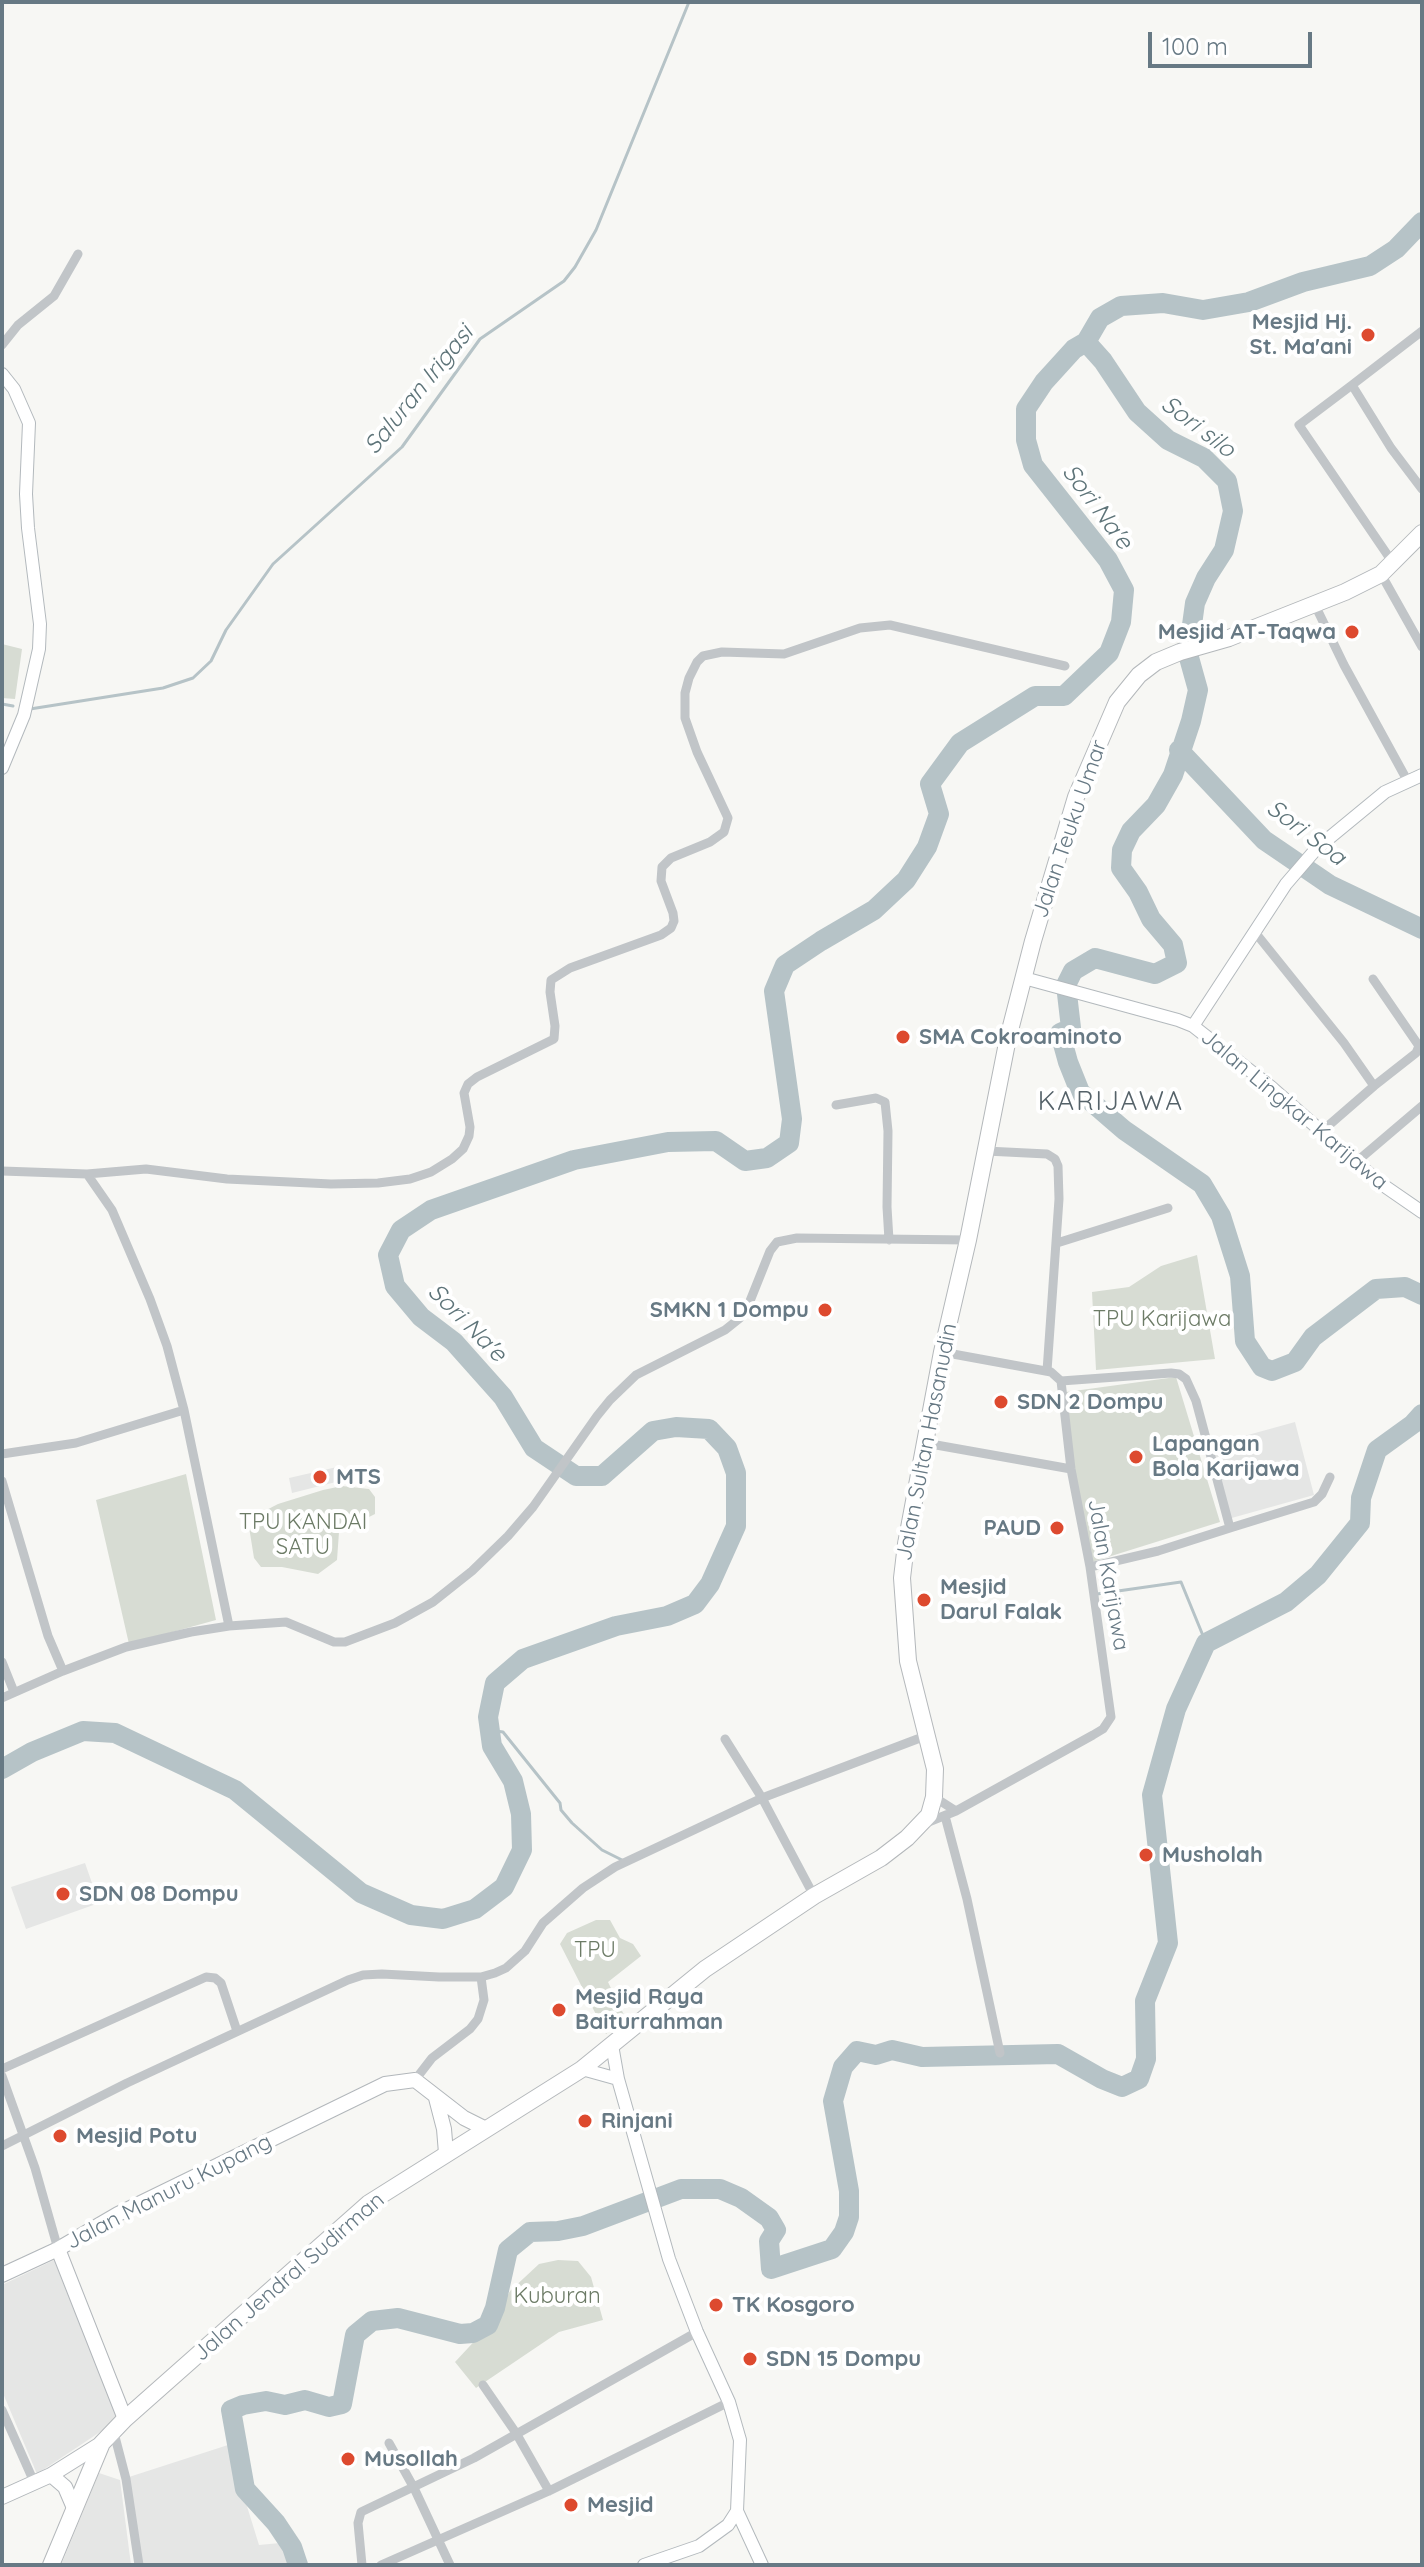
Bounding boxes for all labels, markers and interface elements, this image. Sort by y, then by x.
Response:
scale bar [1152,16,1316,66]
text: 100 m [1162,31,1228,61]
place label: Mesjid Hj. St. Ma'ani [1250,309,1352,360]
water label: Saluran Irigasi [358,320,480,460]
marker: Mesjid Hj. St. Ma'ani [1359,326,1377,344]
water label: Sori silo [1155,390,1241,464]
water label: Sori Na'e [1056,459,1138,555]
place label: Mesjid AT-Taqwa [1158,619,1336,645]
marker: Mesjid AT-Taqwa [1343,623,1361,641]
street label: Jalan Teuku Umar [1027,737,1113,921]
water label: Sori Soa [1261,794,1351,872]
place label: SMA Cokroaminoto [919,1024,1122,1050]
street label: Jalan Lingkar Karijawa [1195,1024,1393,1196]
marker: SMA Cokroaminoto [894,1028,912,1046]
district label: KARIJAWA [1038,1086,1184,1118]
water label: Sori Na'e [422,1278,512,1368]
place label: SMKN 1 Dompu [650,1297,809,1323]
marker: SMKN 1 Dompu [816,1301,834,1319]
park label: TPU Karijawa [1093,1306,1231,1332]
street label: Jalan Sultan Hasanudin [891,1321,963,1563]
place label: SDN 2 Dompu [1017,1389,1164,1415]
marker: SDN 2 Dompu [992,1393,1010,1411]
place label: Lapangan Bola Karijawa [1152,1431,1300,1482]
marker: Lapangan Bola Karijawa [1127,1448,1145,1466]
place label: MTS [336,1464,381,1490]
marker: MTS [311,1468,329,1486]
street label: Jalan Karijawa [1082,1497,1134,1653]
park label: TPU KANDAI SATU [239,1509,367,1560]
place label: PAUD [984,1515,1041,1541]
marker: PAUD [1048,1519,1066,1537]
place label: Mesjid Darul Falak [940,1574,1062,1626]
marker: Mesjid Darul Falak [915,1591,933,1609]
place label: Musholah [1162,1842,1263,1868]
marker: Musholah [1137,1846,1155,1864]
place label: SDN 08 Dompu [79,1881,239,1907]
marker: SDN 08 Dompu [54,1885,72,1903]
park label: TPU [574,1937,616,1963]
place label: Mesjid Raya Baiturrahman [575,1984,723,2036]
marker: Mesjid Raya Baiturrahman [550,2001,568,2019]
place label: Rinjani [601,2108,673,2134]
marker: Rinjani [576,2112,594,2130]
place label: Mesjid Potu [76,2123,198,2149]
marker: Mesjid Potu [51,2127,69,2145]
street label: Jalan Manuru Kupang [62,2129,276,2255]
street label: Jalan Jendral Sudirman [188,2187,390,2367]
park label: Kuburan [513,2283,601,2309]
place label: TK Kosgoro [732,2292,855,2318]
marker: TK Kosgoro [707,2296,725,2314]
place label: SDN 15 Dompu [766,2346,921,2372]
marker: SDN 15 Dompu [741,2350,759,2368]
place label: Musollah [364,2446,458,2472]
marker: Musollah [339,2450,357,2468]
place label: Mesjid [587,2492,654,2518]
marker: Mesjid [562,2496,580,2514]

